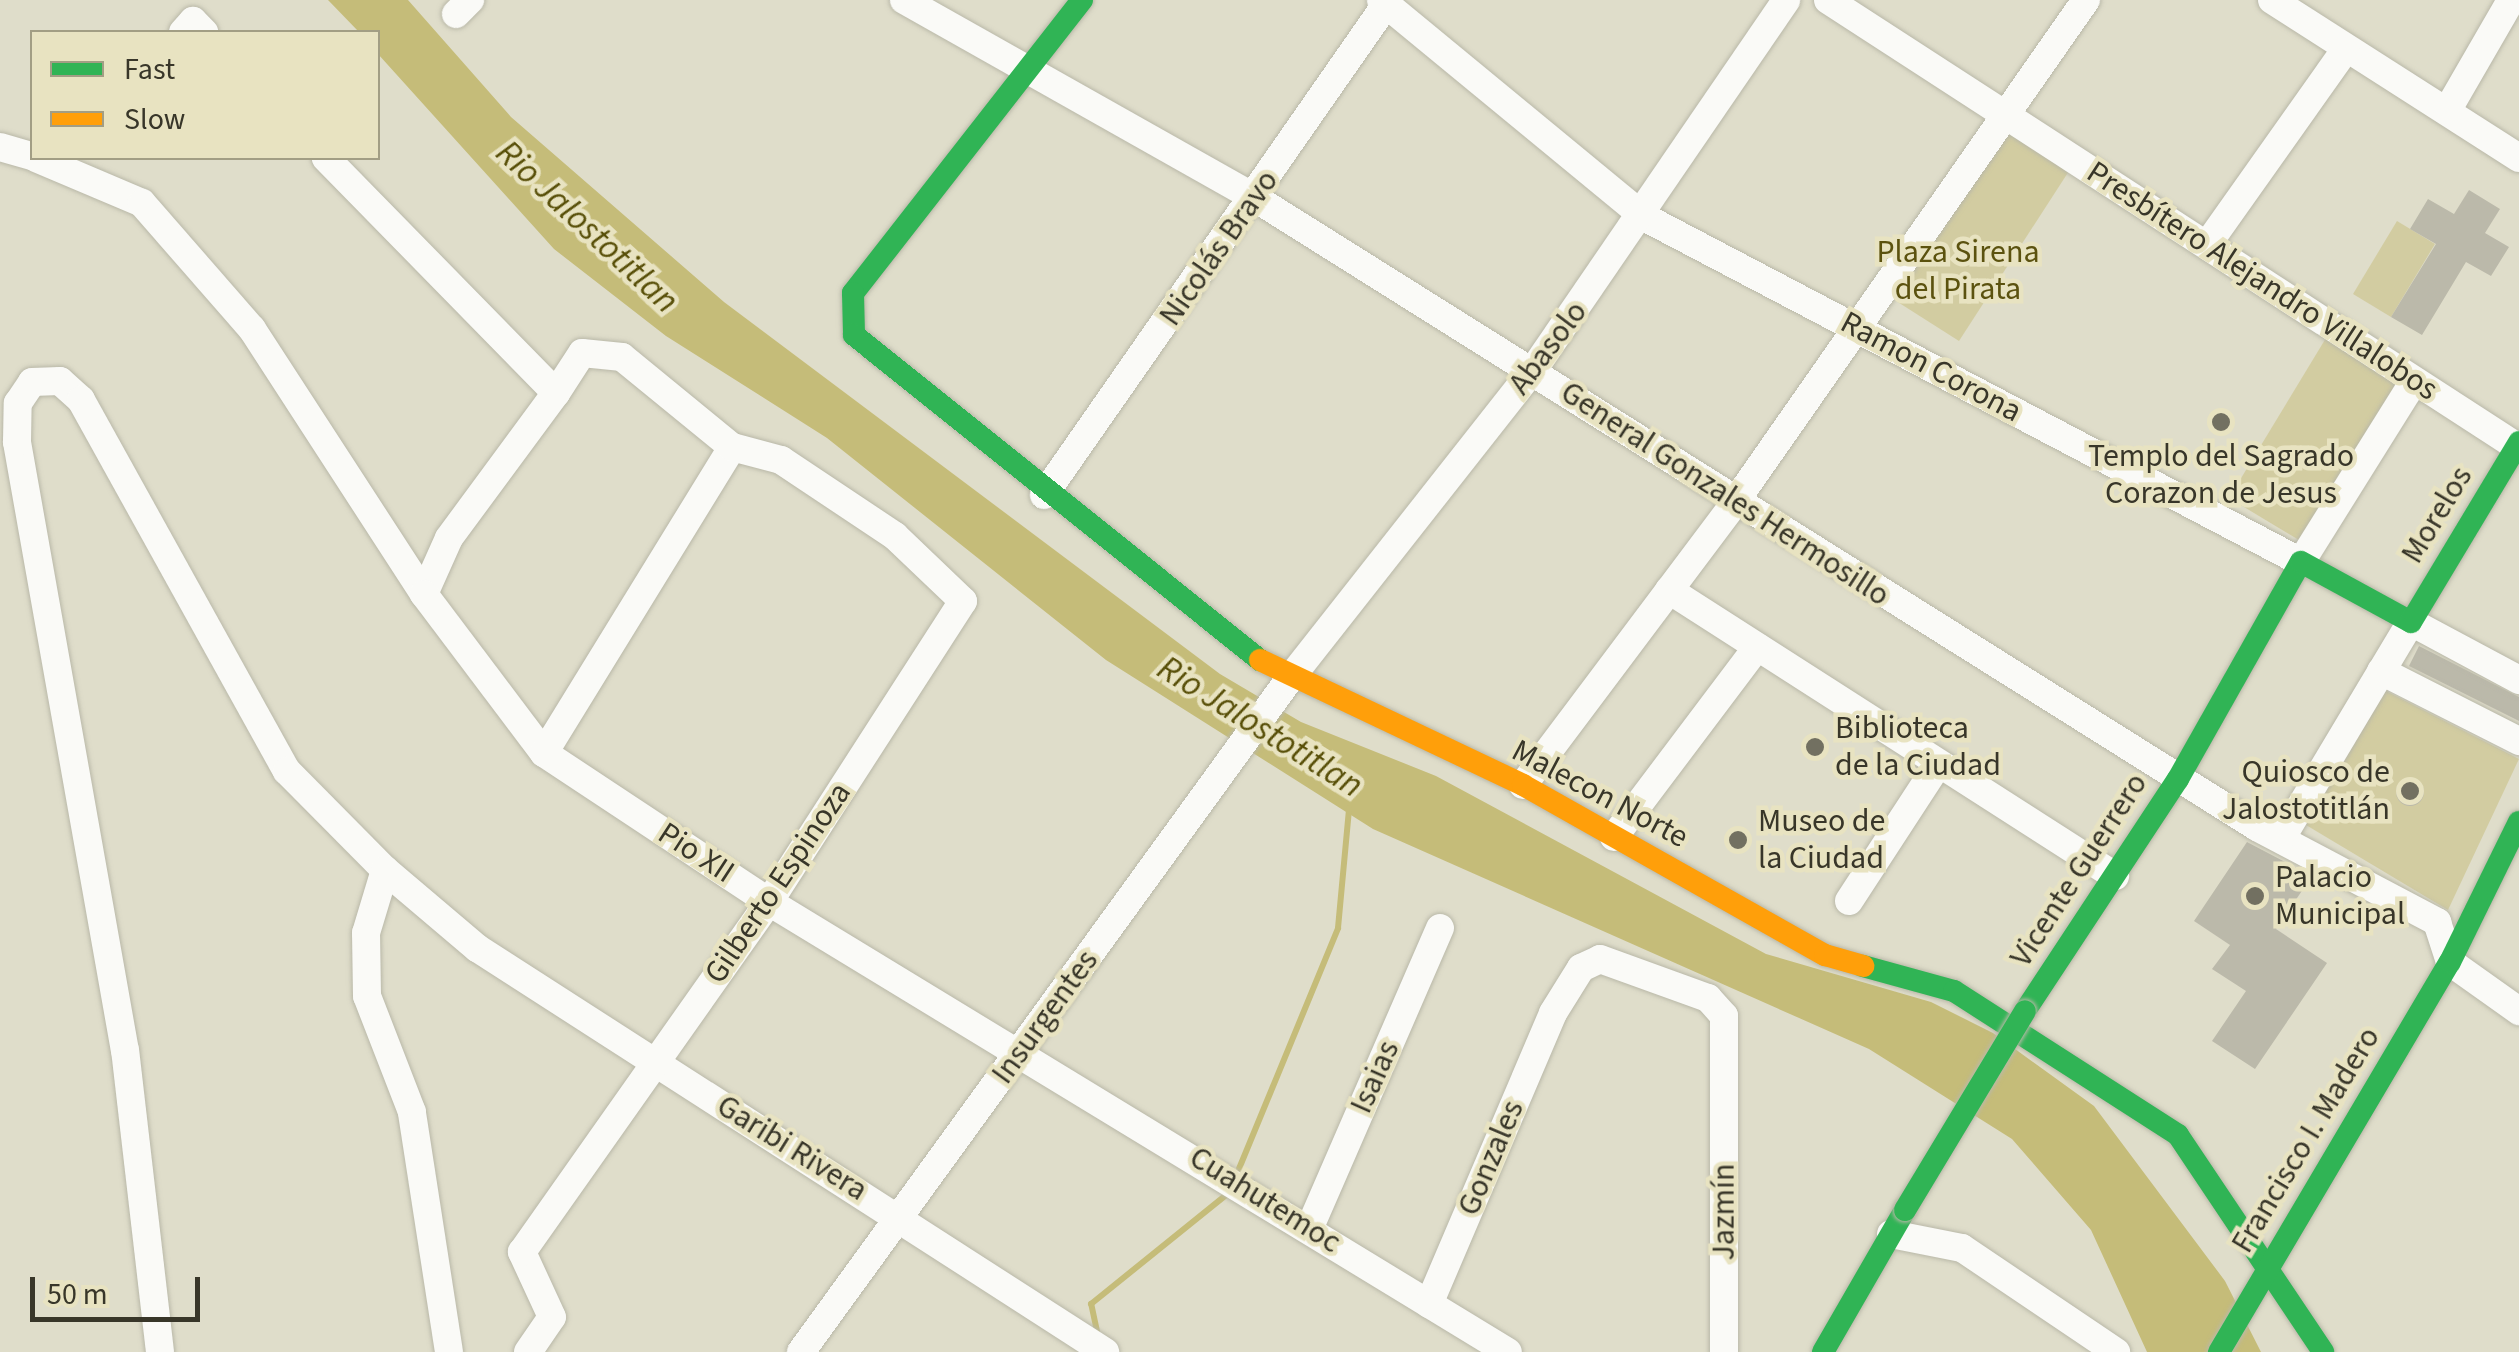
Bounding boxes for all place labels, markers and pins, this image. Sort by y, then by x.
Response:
marker: Templo del Sagrado Corazon de Jesus [2210,411,2232,433]
place label: Templo del Sagrado Corazon de Jesus [2088,438,2354,513]
place label: Biblioteca de la Ciudad [1835,710,2001,785]
marker: Biblioteca de la Ciudad [1804,736,1826,758]
place label: Quiosco de Jalostotitlán [2222,754,2390,829]
marker: Quiosco de Jalostotitlán [2399,780,2421,802]
place label: Museo de la Ciudad [1758,803,1885,878]
marker: Museo de la Ciudad [1727,829,1749,851]
place label: Palacio Municipal [2275,859,2405,934]
marker: Palacio Municipal [2244,885,2266,907]

